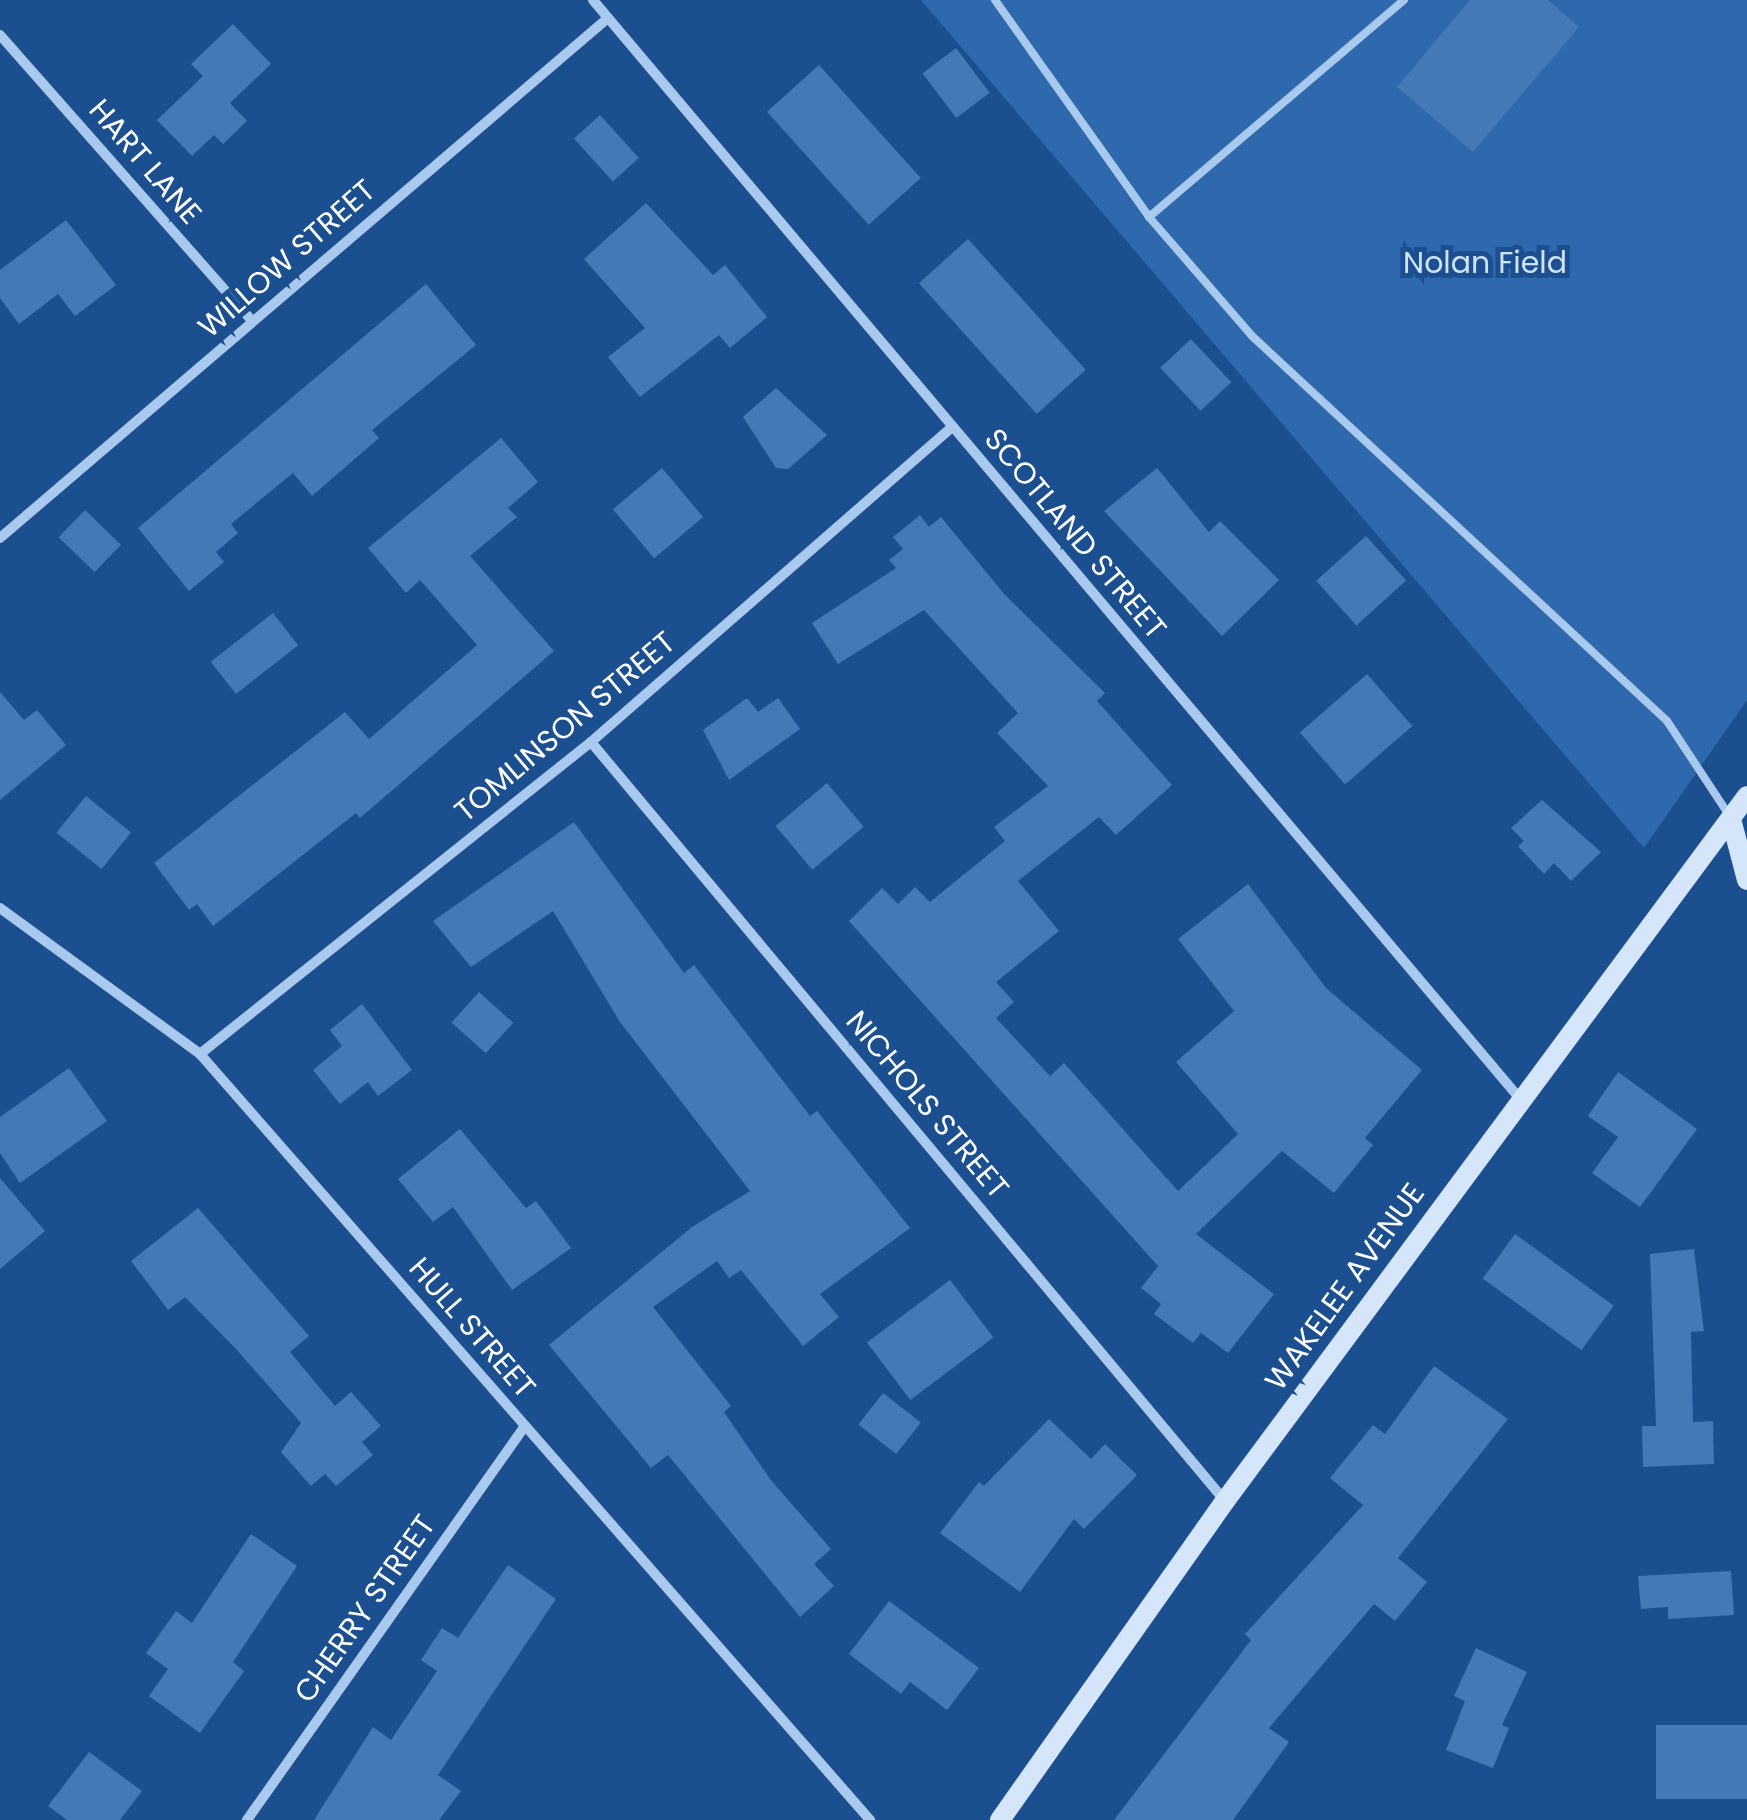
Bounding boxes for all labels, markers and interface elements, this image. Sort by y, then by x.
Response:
street label: HART LANE [81,92,209,232]
street label: WILLOW STREET [191,172,383,346]
park label: Nolan Field [1403,245,1567,281]
street label: SCOTLAND STREET [977,422,1173,646]
street label: TOMLINSON STREET [448,624,682,830]
street label: NICHOLS STREET [838,1004,1016,1206]
street label: WAKELEE AVENUE [1258,1176,1432,1398]
street label: HULL STREET [401,1251,543,1405]
street label: CHERRY STREET [287,1508,443,1710]

